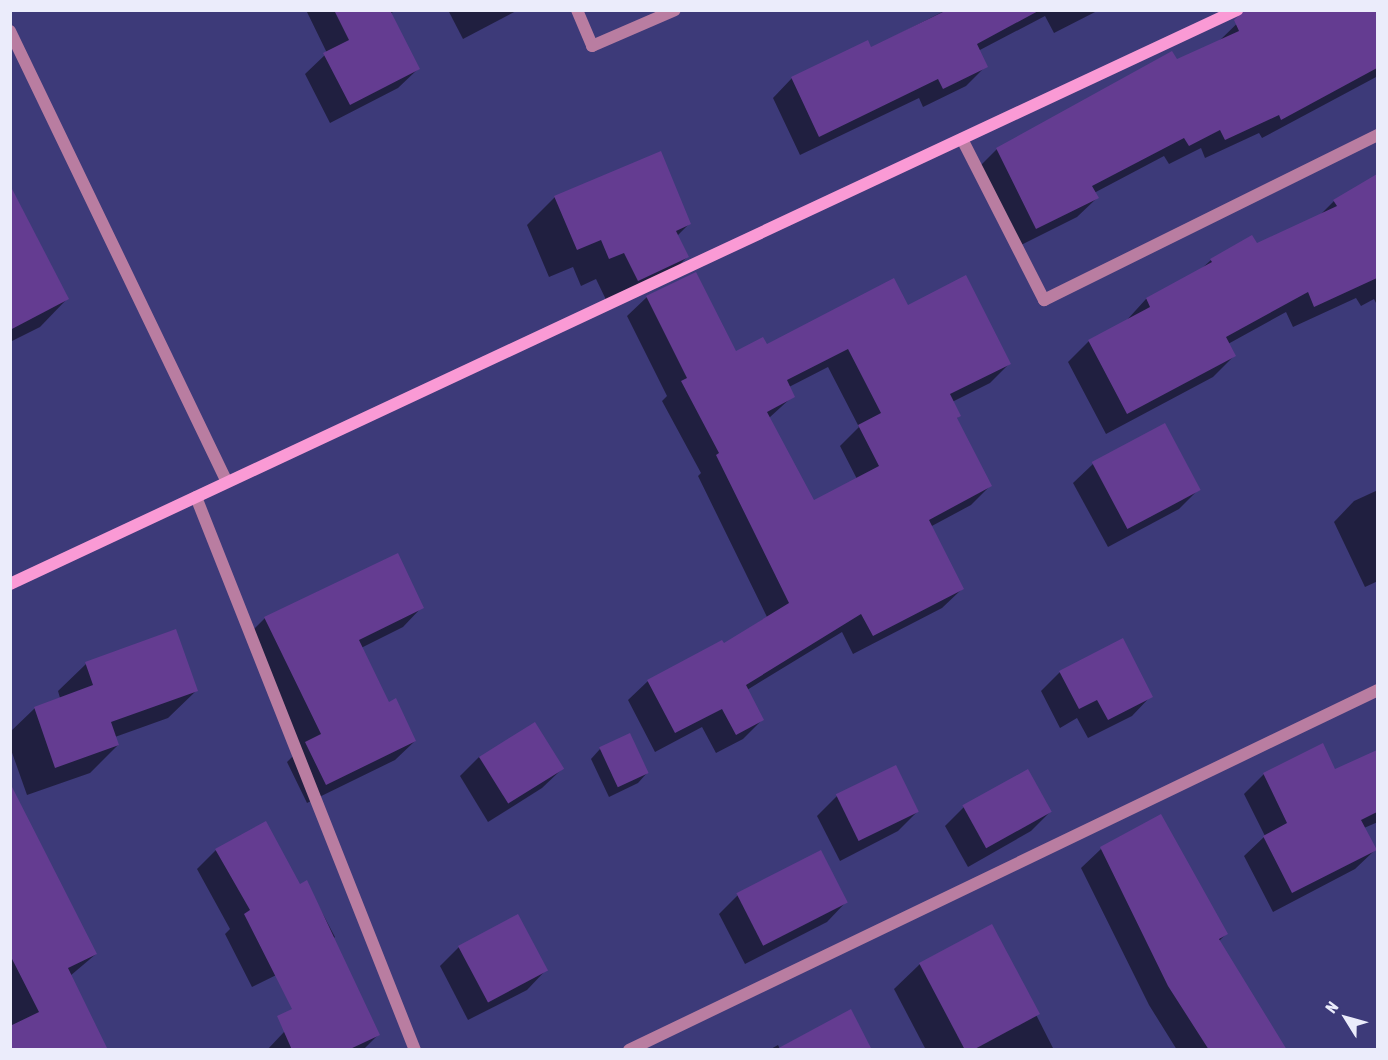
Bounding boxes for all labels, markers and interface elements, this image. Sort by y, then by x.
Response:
north arrow [1316,988,1376,1048]
text: N [1322,998,1342,1016]

